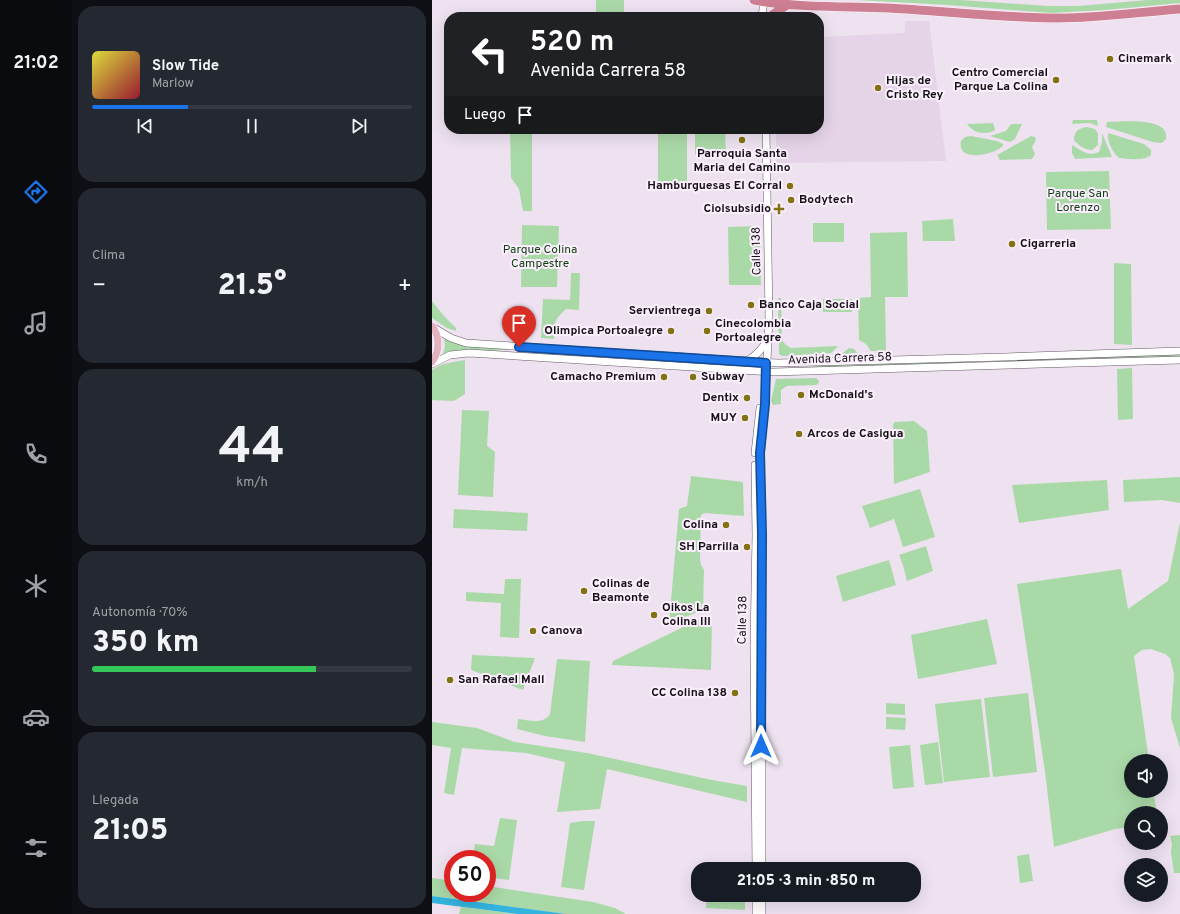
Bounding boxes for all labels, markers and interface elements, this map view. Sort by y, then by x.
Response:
text: 520 m [530,25,614,61]
icon: left [464,28,516,80]
place label: Cinemark [1118,51,1172,67]
text: 21:02 [13,52,59,75]
marker: Cinemark [1105,54,1115,64]
text: Slow Tide [152,57,219,76]
text: Avenida Carrera 58 [530,60,686,83]
place label: Centro Comercial Parque La Colina [952,65,1048,95]
place label: Hijas de Cristo Rey [886,73,944,103]
marker: Centro Comercial Parque La Colina [1051,75,1061,85]
text: Marlow [152,76,194,92]
marker: Hijas de Cristo Rey [873,83,883,93]
icon: arrive [514,104,536,126]
text: Luego [464,106,506,125]
icon: previous [134,115,156,137]
icon: pause [241,115,263,137]
icon: next [348,115,370,137]
marker: Parroquia Santa Maria del Camino [737,135,747,145]
place label: Parroquia Santa Maria del Camino [694,146,791,176]
icon: directions [22,178,50,206]
place label: Hamburguesas El Corral [647,178,782,194]
marker: Hamburguesas El Corral [785,181,795,191]
park label: Parque San Lorenzo [1047,186,1109,216]
place label: Bodytech [799,192,853,208]
marker: Bodytech [786,195,796,205]
place label: Ciolsubsidio [704,201,771,217]
marker: Ciolsubsidio [774,204,784,214]
street label: Calle 138 [749,227,765,275]
place label: Cigarreria [1020,236,1076,252]
marker: Cigarreria [1007,239,1017,249]
park label: Parque Colina Campestre [503,242,577,272]
text: Clima [92,248,125,264]
text: 21.5° [217,268,287,305]
text: − [92,273,106,300]
text: + [398,273,412,300]
place label: Banco Caja Social [759,297,859,313]
marker: Banco Caja Social [746,300,756,310]
place label: Servientrega [629,303,701,319]
pin [502,306,536,347]
marker: Servientrega [704,306,714,316]
icon: music [22,309,50,337]
icon: arrive [508,312,530,334]
place label: Cinecolombia Portoalegre [715,316,791,346]
place label: Olimpica Portoalegre [544,323,663,339]
marker: Olimpica Portoalegre [666,326,676,336]
marker: Cinecolombia Portoalegre [702,326,712,336]
street label: Avenida Carrera 58 [788,349,892,369]
place label: Camacho Premium [550,369,656,385]
place label: Subway [701,369,745,385]
marker: Camacho Premium [659,372,669,382]
marker: Subway [688,372,698,382]
place label: McDonald's [809,387,873,403]
place label: Dentix [702,390,739,406]
marker: McDonald's [796,390,806,400]
marker: Dentix [742,393,752,403]
place label: MUY [711,410,737,426]
marker: MUY [740,413,750,423]
text: 44 [219,416,285,482]
place label: Arcos de Casigua [807,426,903,442]
marker: Arcos de Casigua [794,429,804,439]
icon: phone [22,440,50,468]
text: km/h [236,475,268,491]
place label: Colina [683,517,718,533]
marker: Colina [721,520,731,530]
place label: SH Parrilla [679,539,739,555]
marker: SH Parrilla [742,542,752,552]
icon: climate [22,572,50,600]
place label: Colinas de Beamonte [592,576,650,606]
marker: Colinas de Beamonte [579,586,589,596]
street label: Calle 138 [735,596,751,644]
place label: Oikos La Colina III [662,600,711,630]
text: Autonomía · 70% [92,605,188,621]
marker: Oikos La Colina III [649,610,659,620]
place label: Canova [541,623,582,639]
text: 350 km [92,625,199,662]
marker: Canova [528,626,538,636]
place label: San Rafael Mall [458,672,545,688]
marker: San Rafael Mall [445,675,455,685]
place label: CC Colina 138 [651,685,727,701]
marker: CC Colina 138 [730,688,740,698]
icon: car [22,703,50,731]
position arrow [740,725,782,767]
map controls [1124,754,1168,902]
button: sound [1124,754,1168,798]
text: Llegada [92,793,139,809]
button: search [1124,806,1168,850]
text: 21:05 [92,813,168,850]
icon: filters [22,834,50,862]
speed limit sign: 50 [444,850,496,902]
button: layers [1124,858,1168,902]
text: 21:05 · 3 min · 850 m [737,872,875,891]

